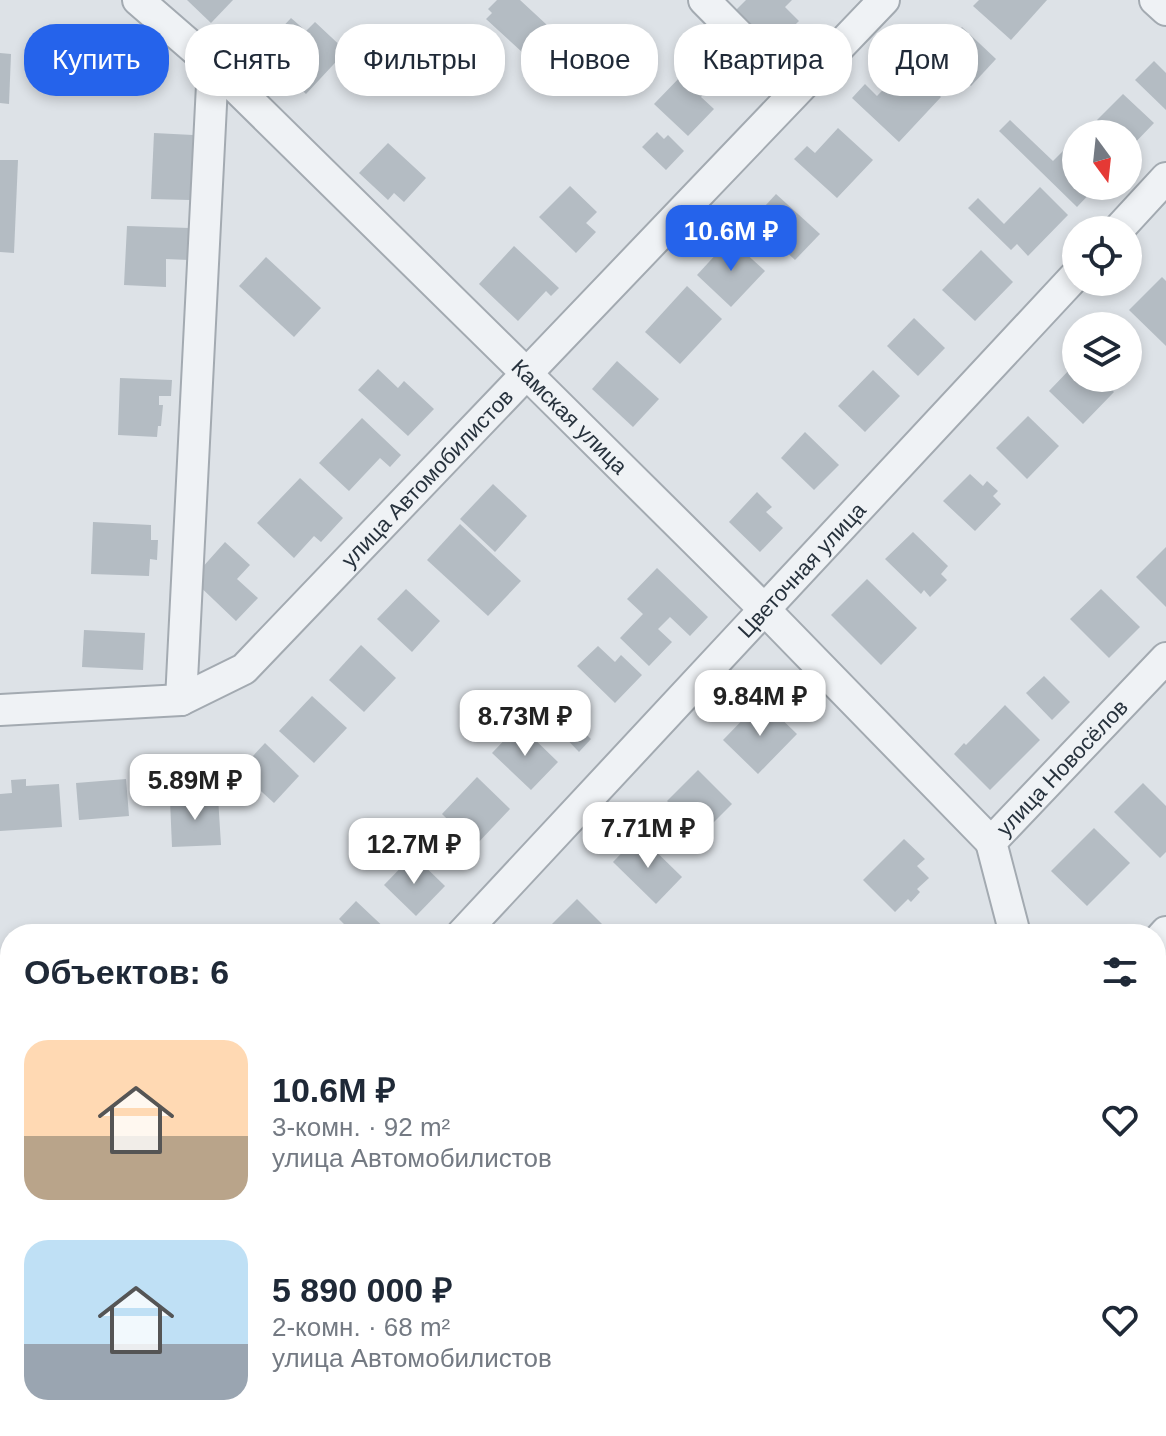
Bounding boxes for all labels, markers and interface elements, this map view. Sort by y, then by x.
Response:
chip: Купить [24,24,169,96]
chip: Снять [185,24,319,96]
chip: Фильтры [335,24,505,96]
chip: Новое [521,24,658,96]
chip: Квартира [674,24,852,96]
chip: Дом [868,24,978,96]
north arrow [1062,120,1142,200]
map controls [1062,120,1142,392]
pin: 10.6M ₽ [657,205,805,273]
text: 10.6M ₽ [684,216,778,246]
button: locate [1062,216,1142,296]
button: layers [1062,312,1142,392]
street label: Камская улица [507,354,633,480]
street label: улица Автомобилистов [336,384,518,572]
street label: Цветочная улица [733,497,871,643]
pin: 9.84M ₽ [686,670,834,738]
text: 9.84M ₽ [713,681,807,711]
pin: 8.73M ₽ [451,690,599,758]
street label: улица Новосёлов [992,694,1133,841]
text: 8.73M ₽ [478,701,572,731]
pin: 5.89M ₽ [121,754,269,822]
text: 5.89M ₽ [148,765,242,795]
pin: 7.71M ₽ [574,802,722,870]
text: 7.71M ₽ [601,813,695,843]
pin: 12.7M ₽ [340,818,488,886]
text: 12.7M ₽ [367,829,461,859]
icon: filters [1098,950,1142,994]
text: Объектов: 6 [24,953,229,991]
text: 10.6M ₽ [272,1071,396,1109]
icon: home [88,1072,184,1168]
icon: heart [1098,1098,1142,1142]
text: 3-комн. · 92 m² [272,1112,450,1142]
text: улица Автомобилистов [272,1143,552,1173]
text: 5 890 000 ₽ [272,1271,453,1309]
icon: home [88,1272,184,1368]
icon: heart [1098,1298,1142,1342]
text: 2-комн. · 68 m² [272,1312,450,1342]
text: улица Автомобилистов [272,1343,552,1373]

